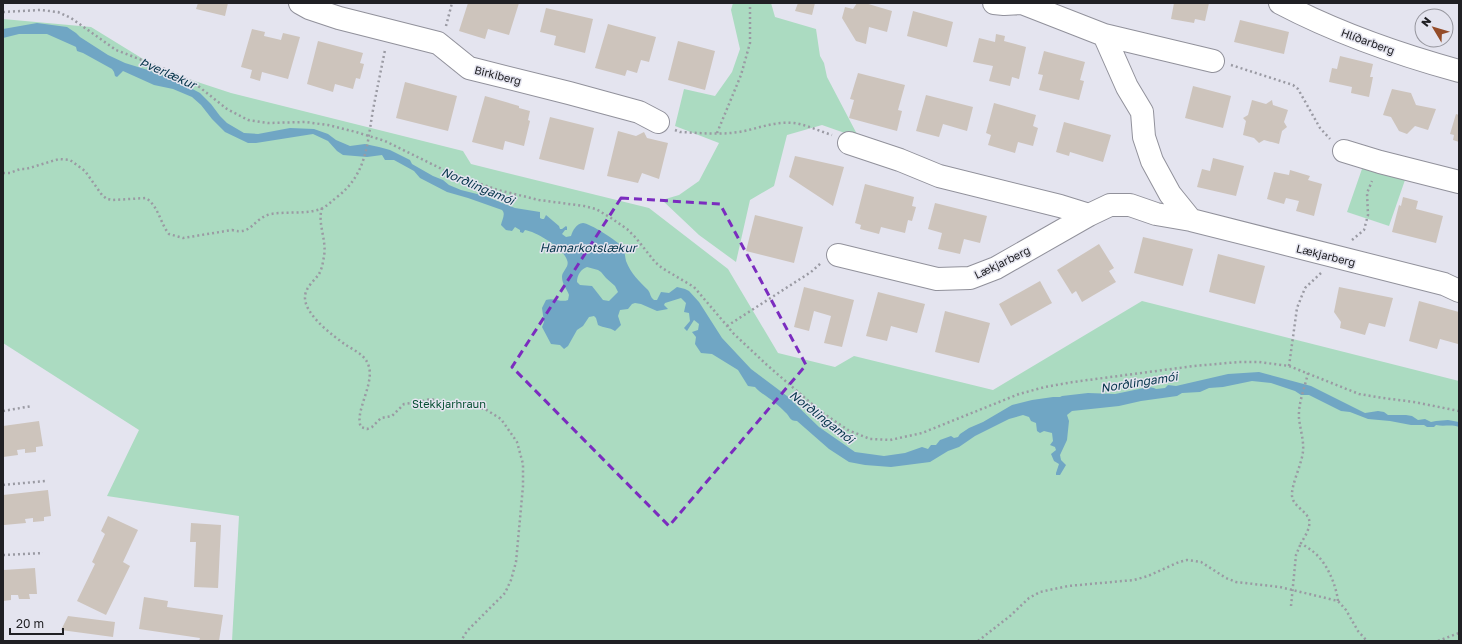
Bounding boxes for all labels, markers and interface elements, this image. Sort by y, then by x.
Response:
north arrow [1414,8,1454,48]
text: N [1418,14,1433,29]
street label: Hlíðarberg [1339,25,1397,57]
water label: Þverlækur [138,54,201,93]
street label: Birkiberg [473,63,523,87]
water label: Norðlingamói [439,164,518,209]
water label: Hamarkotslækur [540,240,639,255]
street label: Lækjarberg [1295,241,1357,269]
street label: Lækjarberg [972,243,1032,281]
water label: Norðlingamói [1099,368,1180,395]
water label: Norðlingamói [787,387,859,448]
park label: Stekkjarhraun [412,397,486,410]
scale bar [10,610,63,636]
text: 20 m [16,616,44,631]

